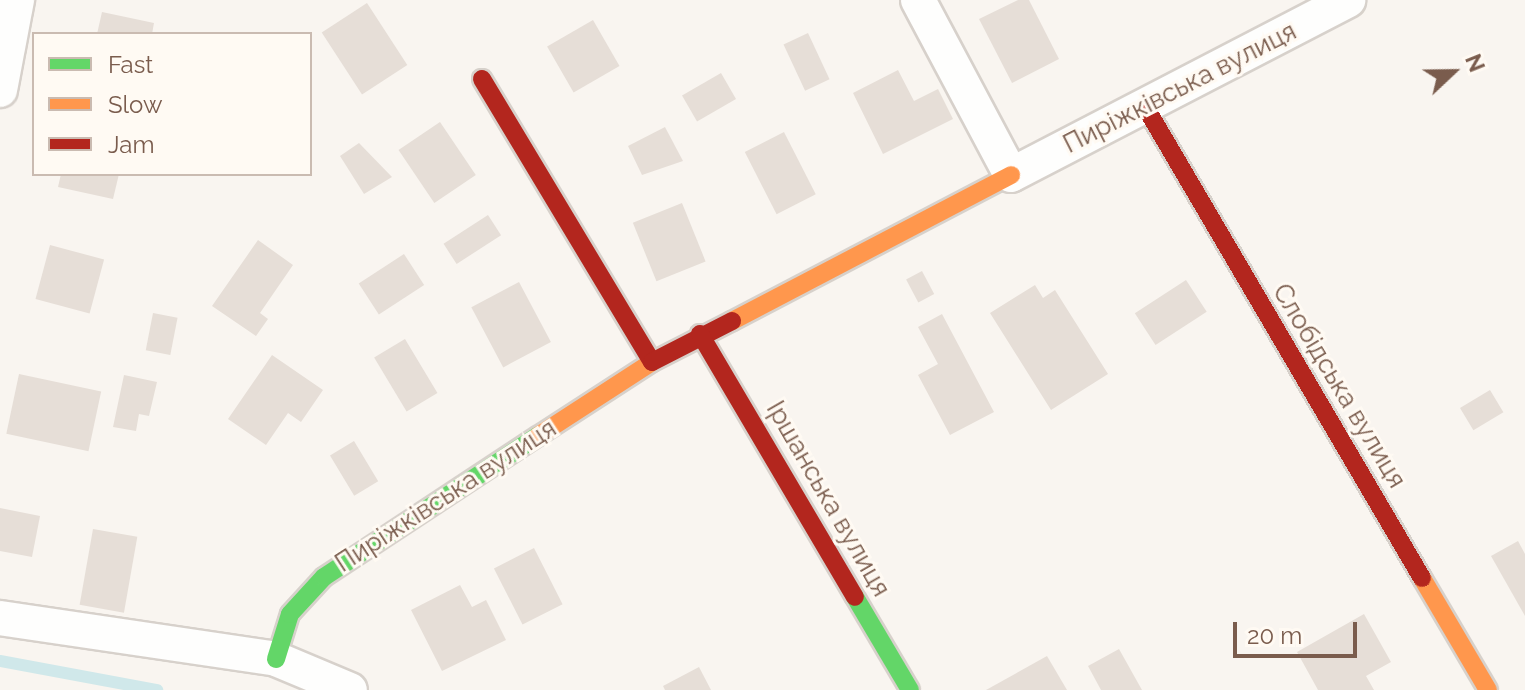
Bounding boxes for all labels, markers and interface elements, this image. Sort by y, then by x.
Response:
street label: Пиріжківська вулиця [1058,16,1302,160]
legend [32,32,312,176]
north arrow [1413,32,1493,112]
text: Fast [108,50,153,79]
text: N [1460,50,1490,76]
text: Slow [108,90,162,119]
text: Jam [108,130,154,159]
street label: Слобідська вулиця [1266,278,1412,494]
street label: Іршанська вулиця [759,396,897,602]
street label: Пиріжківська вулиця [330,413,562,579]
scale bar [1237,606,1361,656]
text: 20 m [1247,621,1302,650]

